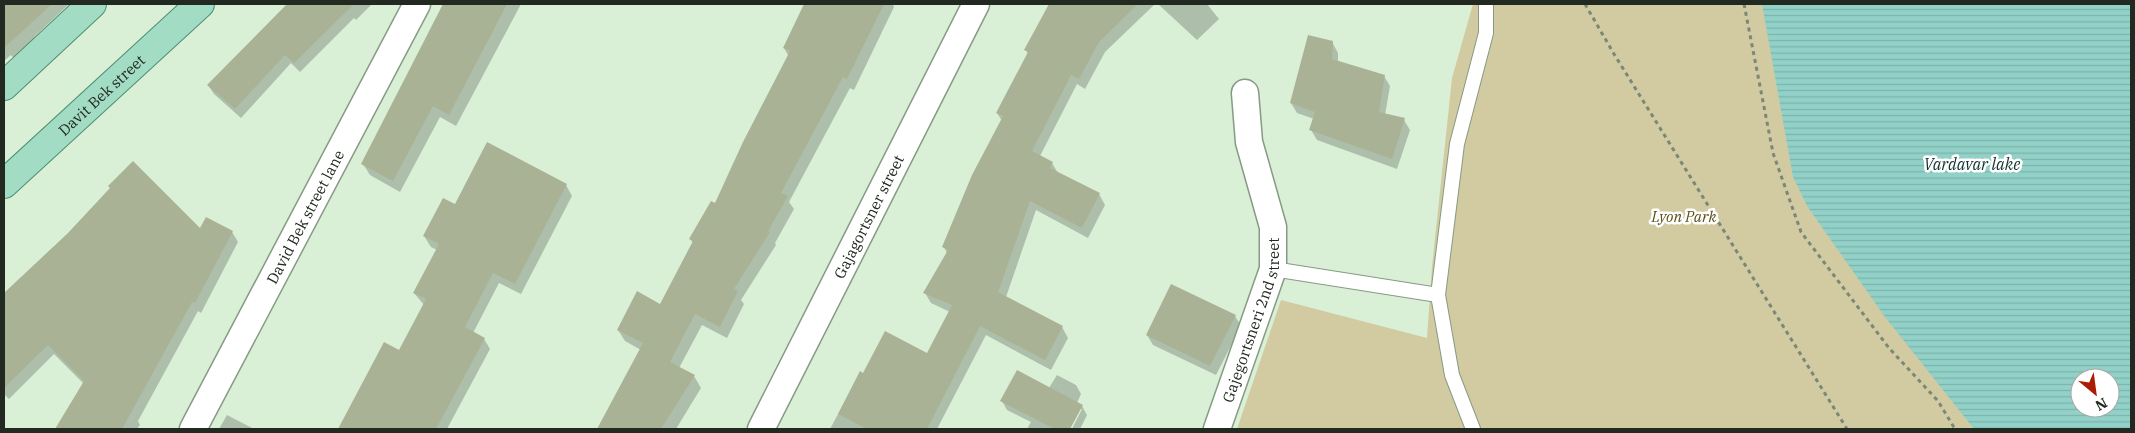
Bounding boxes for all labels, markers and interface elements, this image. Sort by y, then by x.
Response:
street label: Davit Bek street [54,50,149,139]
street label: David Bek street lane [262,146,348,287]
street label: Gajagortsner street [829,152,908,282]
water label: Vardavar lake [1924,154,2020,174]
park label: Lyon Park [1651,207,1717,226]
street label: Gajegortsneri 2nd street [1218,238,1283,405]
north arrow [2070,368,2120,418]
text: N [2092,394,2111,415]

